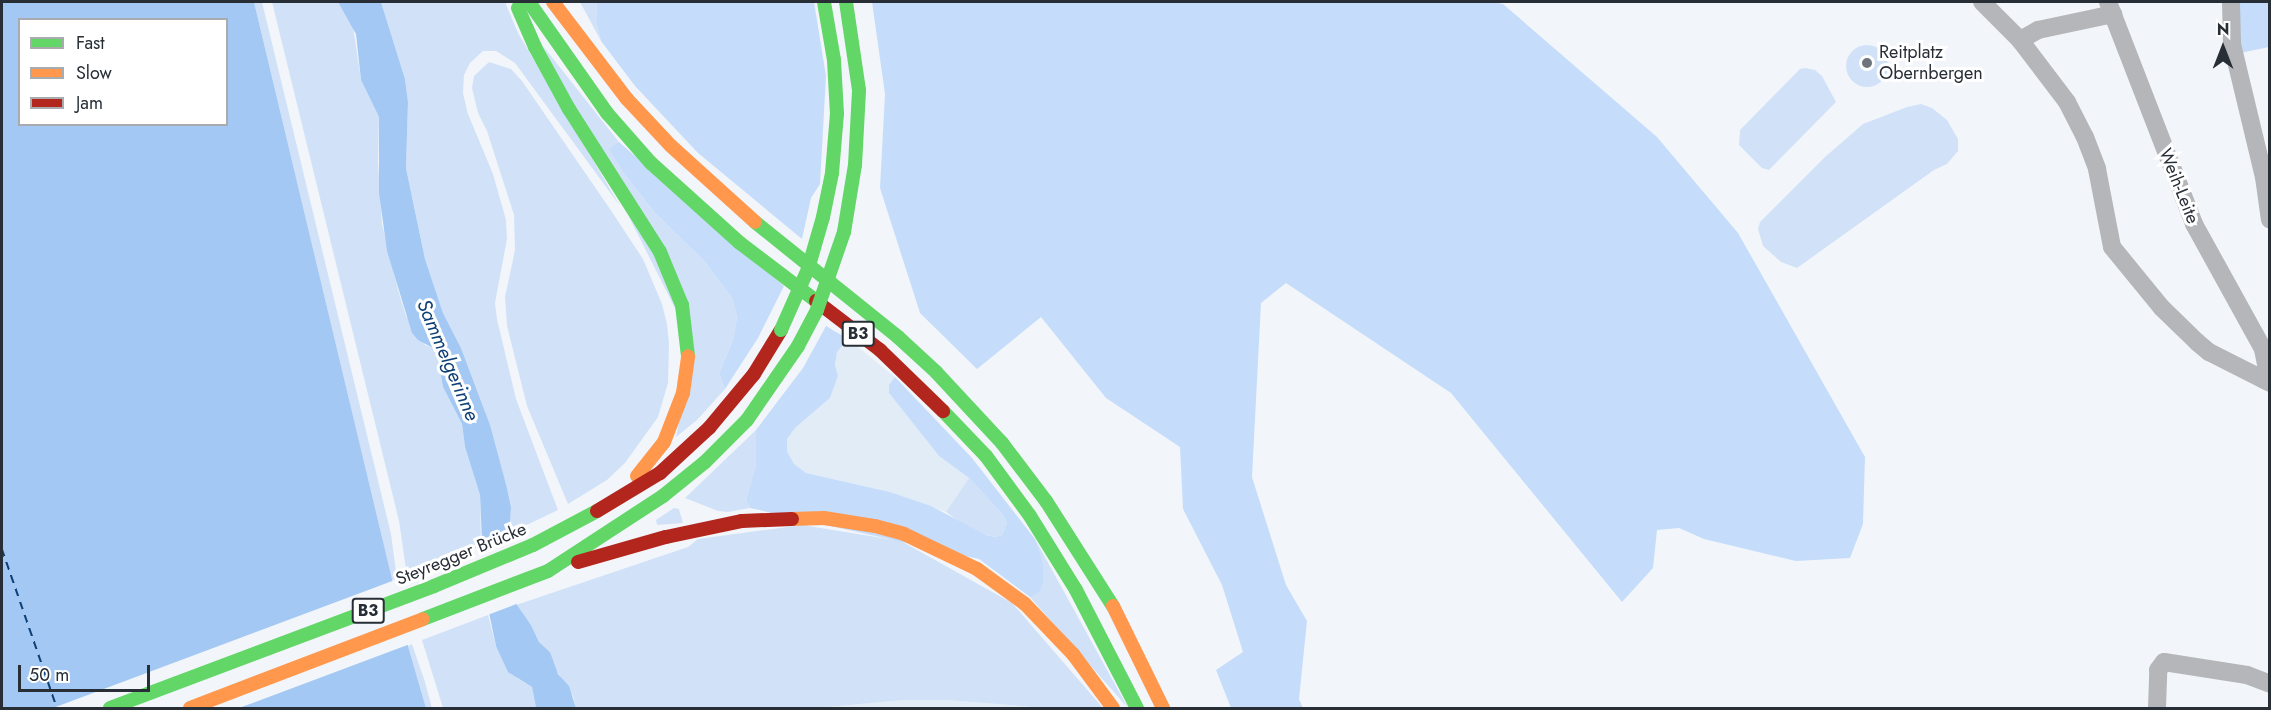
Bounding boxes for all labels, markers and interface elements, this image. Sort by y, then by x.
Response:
legend [18,18,228,126]
north arrow [2193,18,2253,78]
text: N [2217,18,2229,41]
text: Fast [76,30,105,56]
place label: Reitplatz Obernbergen [1879,42,1983,84]
marker: Reitplatz Obernbergen [1860,56,1874,70]
text: Slow [76,60,112,86]
text: Jam [76,90,103,116]
street label: Weih-Leite [2154,145,2204,227]
water label: Sammelgerinne [412,296,484,424]
road number: B3 [842,321,874,347]
street label: Steyregger Brücke [393,518,529,590]
road number: B3 [352,598,385,624]
scale bar [21,653,153,691]
text: 50 m [29,662,69,688]

